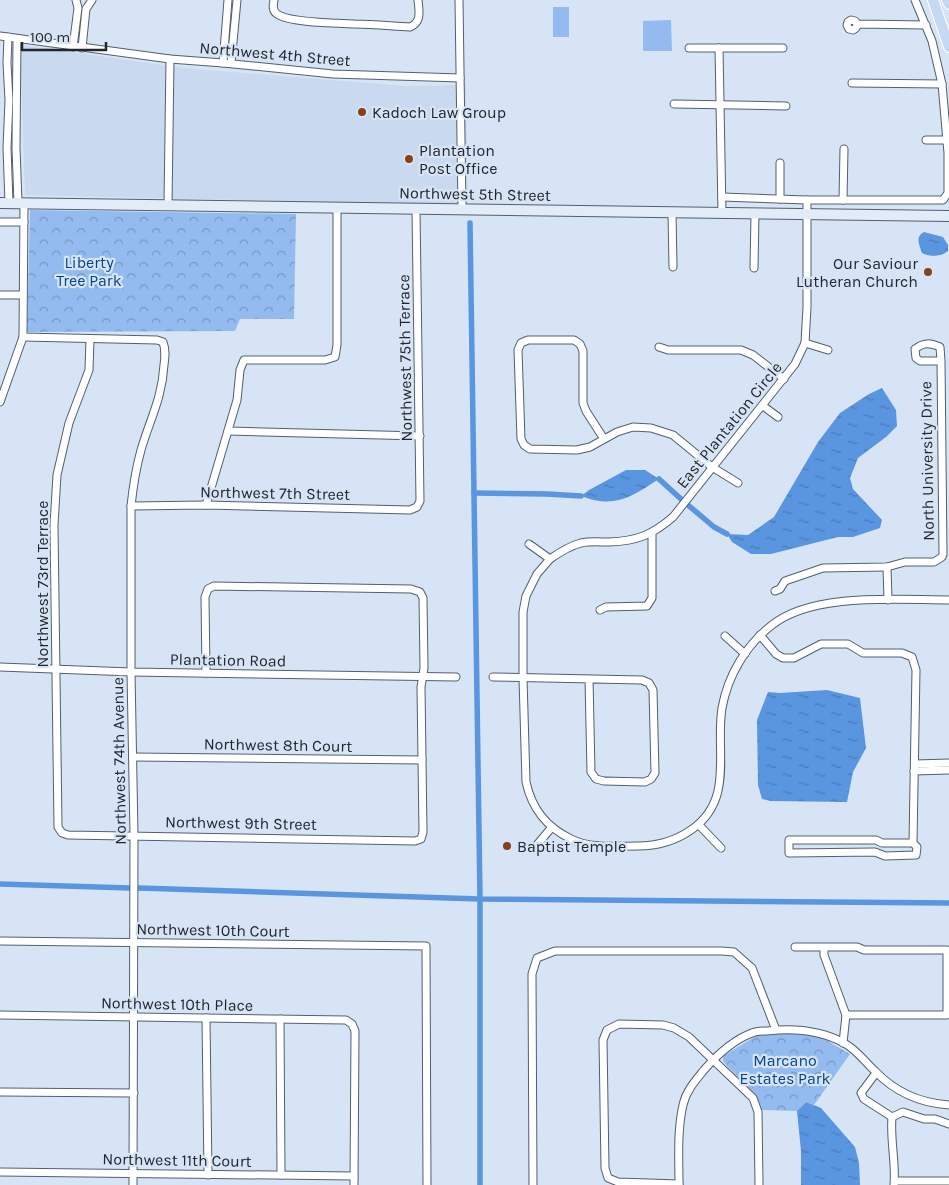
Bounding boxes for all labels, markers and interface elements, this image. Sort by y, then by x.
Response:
scale bar [22,20,106,52]
text: 100 m [30,28,70,46]
street label: Northwest 4th Street [199,38,351,70]
place label: Kadoch Law Group [372,103,506,122]
marker: Kadoch Law Group [356,106,368,118]
place label: Plantation Post Office [419,141,497,178]
marker: Plantation Post Office [403,153,415,165]
street label: Northwest 5th Street [399,183,551,205]
park label: Liberty Tree Park [56,253,122,290]
place label: Our Saviour Lutheran Church [796,254,918,291]
marker: Our Saviour Lutheran Church [922,266,934,278]
street label: Northwest 75th Terrace [394,274,416,442]
street label: East Plantation Circle [672,358,786,492]
street label: North University Drive [916,381,938,541]
street label: Northwest 7th Street [200,482,350,504]
street label: Northwest 73rd Terrace [33,500,52,668]
street label: Plantation Road [170,649,286,671]
street label: Northwest 74th Avenue [108,677,130,845]
street label: Northwest 8th Court [204,734,352,756]
street label: Northwest 9th Street [165,812,317,834]
place label: Baptist Temple [517,837,626,856]
marker: Baptist Temple [501,840,513,852]
street label: Northwest 10th Court [136,919,290,941]
street label: Northwest 10th Place [101,993,253,1015]
park label: Marcano Estates Park [739,1051,831,1088]
street label: Northwest 11th Court [102,1149,252,1171]

